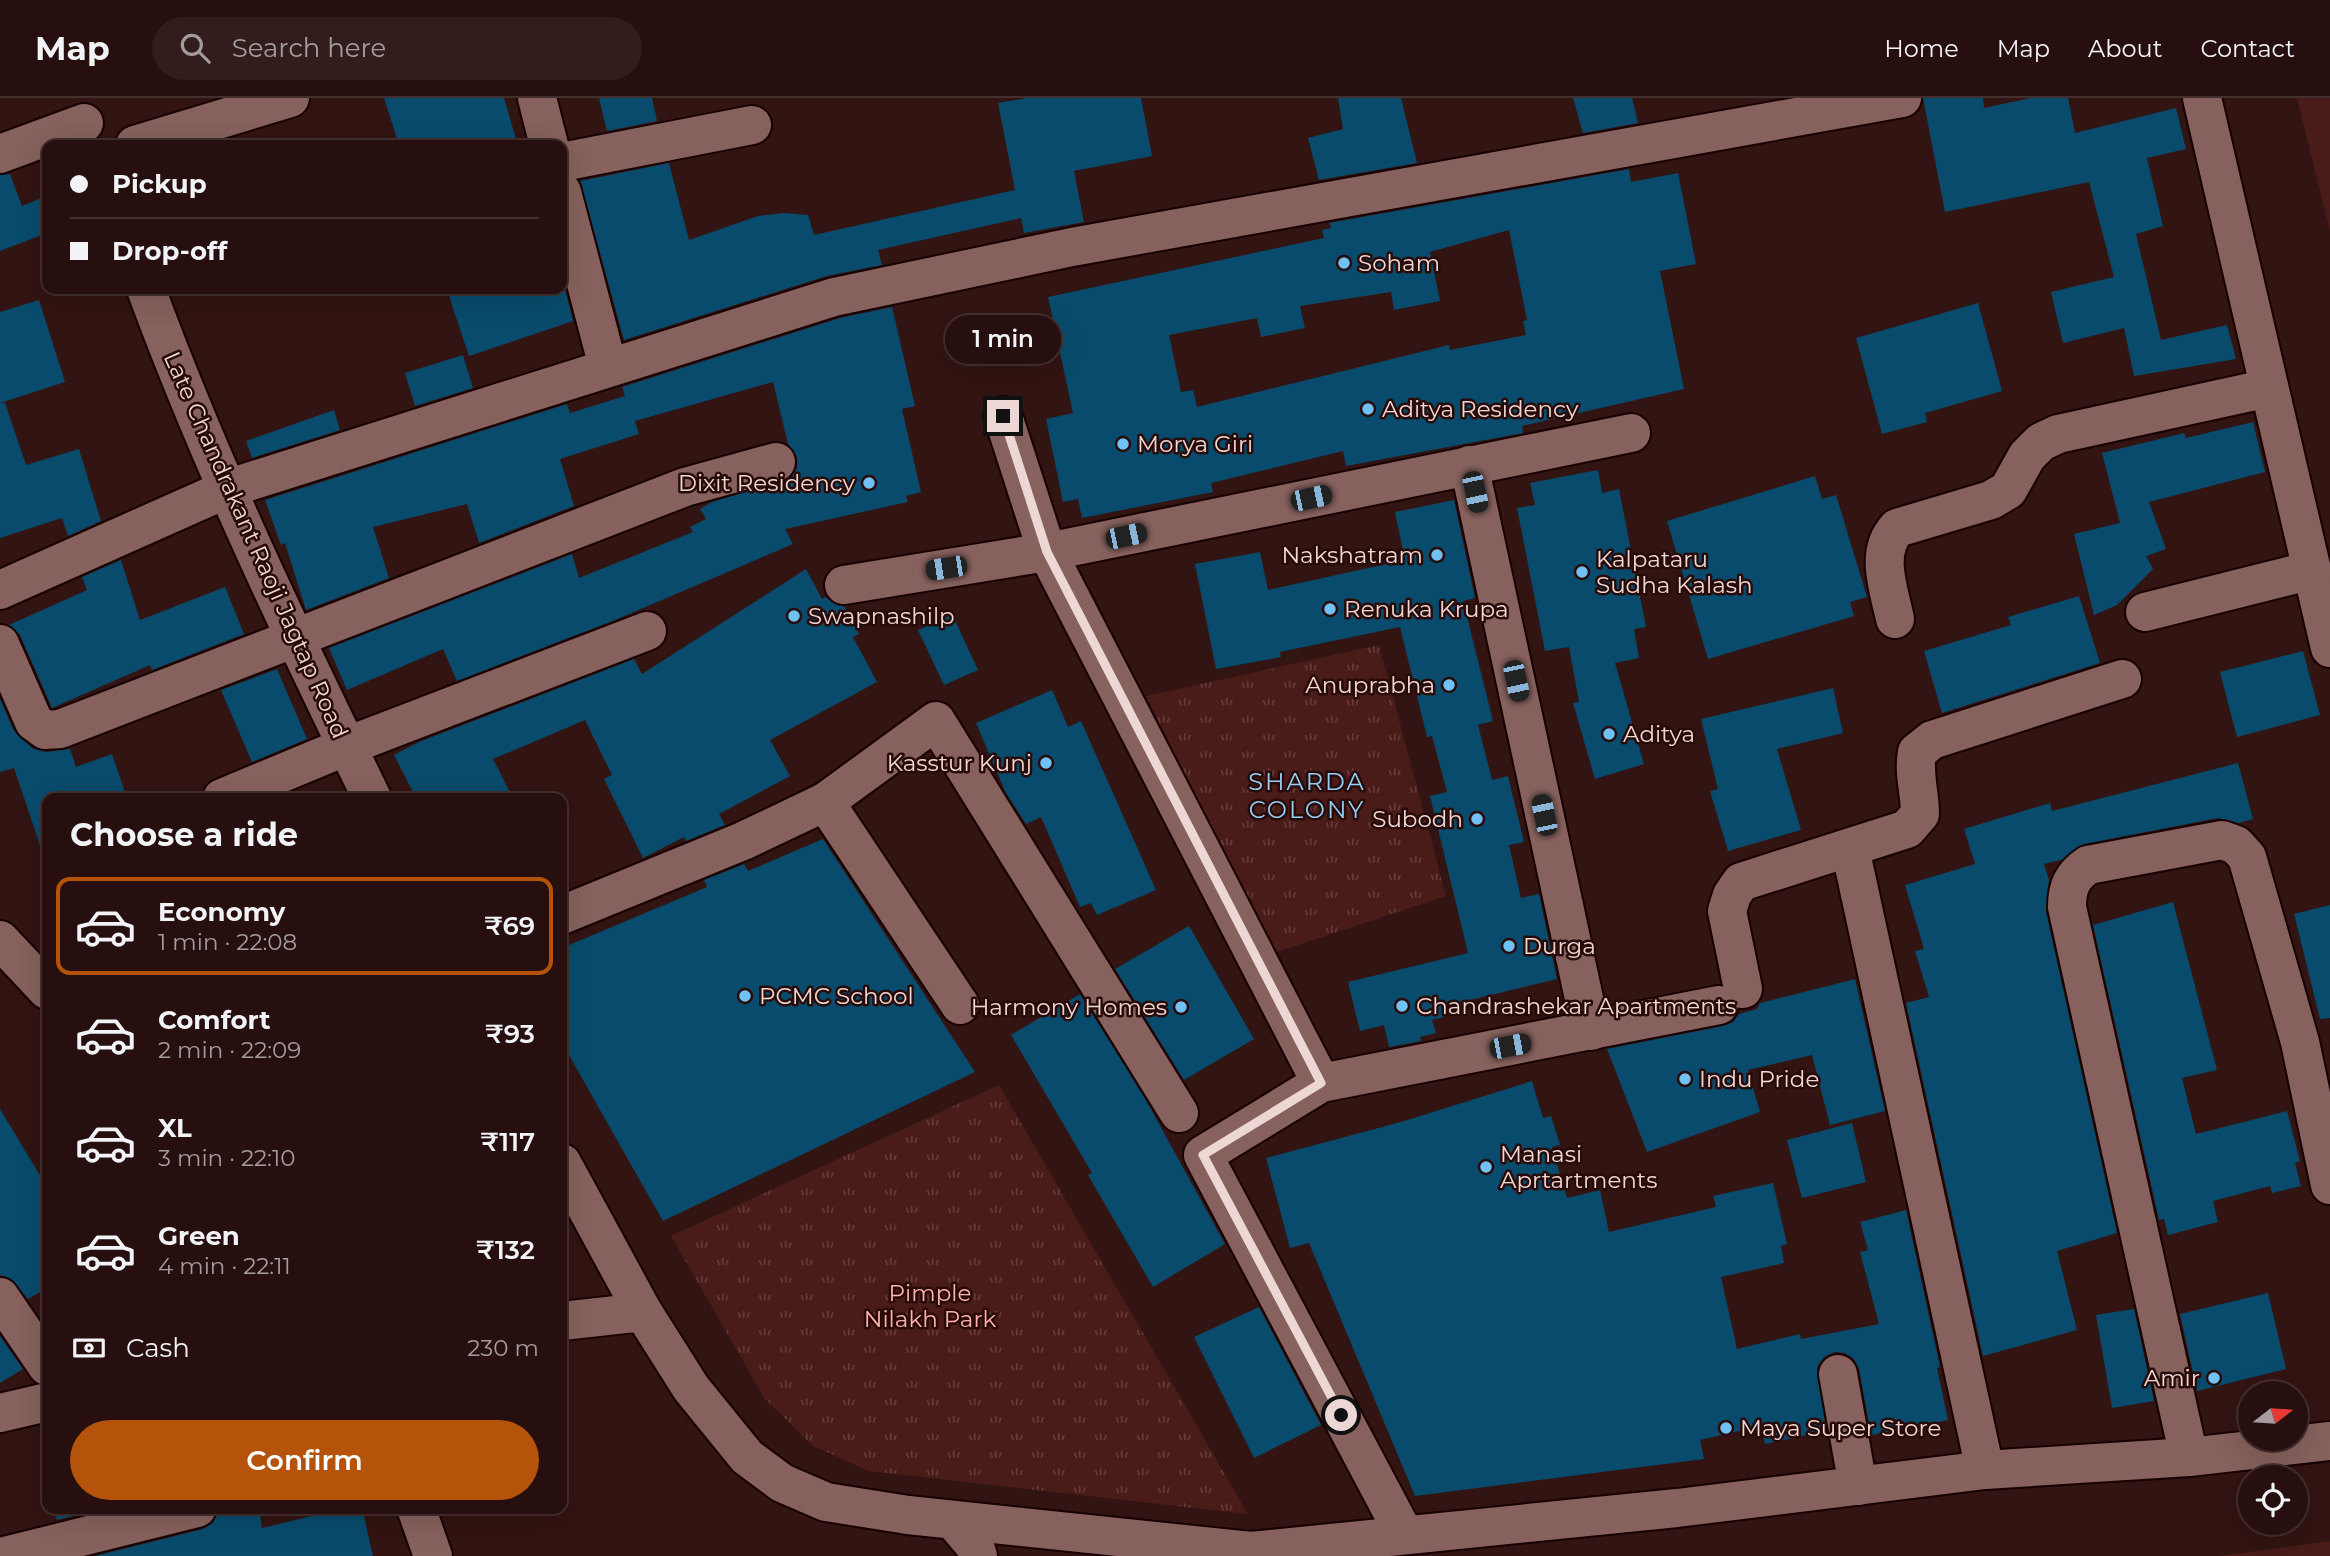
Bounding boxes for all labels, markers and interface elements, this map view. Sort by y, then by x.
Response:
search box [152,17,642,80]
text: Map [35,28,110,68]
icon: search [176,29,214,67]
text: Search here [232,32,386,64]
text: Home [1884,34,1959,63]
text: Map [1997,34,2050,63]
text: About [2088,34,2162,63]
text: Contact [2200,34,2295,63]
text: Pickup [112,168,207,200]
text: Drop-off [112,235,227,267]
place label: Soham [1358,249,1440,277]
marker: Soham [1336,255,1352,271]
callout: 1 min [945,314,1061,364]
text: 1 min [972,325,1034,353]
street label: Late Chandrakant Raoji Jagtap Road [158,347,354,743]
place label: Aditya Residency [1382,395,1579,423]
route end [987,400,1019,432]
marker: Aditya Residency [1360,401,1376,417]
place label: Morya Giri [1137,430,1253,458]
marker: Morya Giri [1115,436,1131,452]
place label: Dixit Residency [678,469,856,497]
car [1461,469,1490,515]
marker: Dixit Residency [861,475,877,491]
car [1289,483,1334,513]
car [1104,521,1149,551]
place label: Nakshatram [1281,541,1423,569]
place label: Kalpataru Sudha Kalash [1596,545,1752,599]
marker: Nakshatram [1429,547,1445,563]
car [924,554,969,582]
marker: Kalpataru Sudha Kalash [1574,564,1590,580]
place label: Renuka Krupa [1344,595,1509,623]
marker: Renuka Krupa [1322,601,1338,617]
place label: Swapnashilp [808,602,955,630]
marker: Swapnashilp [786,608,802,624]
car [1502,658,1531,704]
place label: Anuprabha [1305,671,1435,699]
marker: Anuprabha [1441,677,1457,693]
place label: Aditya [1623,720,1695,748]
marker: Aditya [1601,726,1617,742]
place label: Kasstur Kunj [887,749,1032,777]
marker: Kasstur Kunj [1038,755,1054,771]
district label: SHARDA COLONY [1248,767,1366,824]
car [1530,792,1559,838]
place label: Subodh [1372,805,1463,833]
marker: Subodh [1469,811,1485,827]
text: Choose a ride [70,815,298,854]
icon: car [74,895,137,958]
text: Economy [158,896,285,928]
text: ₹69 [484,910,535,942]
text: 1 min · 22:08 [158,928,297,956]
place label: Durga [1523,932,1596,960]
marker: Durga [1501,938,1517,954]
place label: PCMC School [759,982,914,1010]
marker: PCMC School [737,988,753,1004]
place label: Chandrashekar Apartments [1416,992,1736,1020]
place label: Harmony Homes [971,993,1167,1021]
marker: Chandrashekar Apartments [1394,998,1410,1014]
marker: Harmony Homes [1173,999,1189,1015]
icon: car [74,1003,137,1066]
text: Comfort [158,1004,270,1036]
text: ₹93 [485,1018,535,1050]
car [1488,1032,1533,1060]
text: 2 min · 22:09 [158,1036,301,1064]
place label: Indu Pride [1699,1065,1819,1093]
marker: Indu Pride [1677,1071,1693,1087]
icon: car [74,1111,137,1174]
text: XL [158,1112,192,1144]
text: ₹117 [480,1126,535,1158]
place label: Manasi Aprtartments [1500,1140,1657,1194]
text: 3 min · 22:10 [158,1144,296,1172]
marker: Manasi Aprtartments [1478,1159,1494,1175]
icon: car [74,1219,137,1282]
text: Green [158,1220,240,1252]
text: ₹132 [476,1234,535,1266]
text: 4 min · 22:11 [158,1252,291,1280]
park label: Pimple Nilakh Park [864,1279,996,1333]
icon: cash [70,1329,108,1367]
text: Cash [126,1332,190,1364]
text: 230 m [467,1334,539,1362]
place label: Amir [2144,1364,2200,1392]
marker: Amir [2206,1370,2222,1386]
north arrow [2238,1381,2308,1451]
map controls [2238,1381,2308,1535]
route start [1325,1399,1357,1431]
place label: Maya Super Store [1740,1414,1941,1442]
button: Confirm [70,1420,539,1500]
marker: Maya Super Store [1718,1420,1734,1436]
button: locate [2238,1465,2308,1535]

